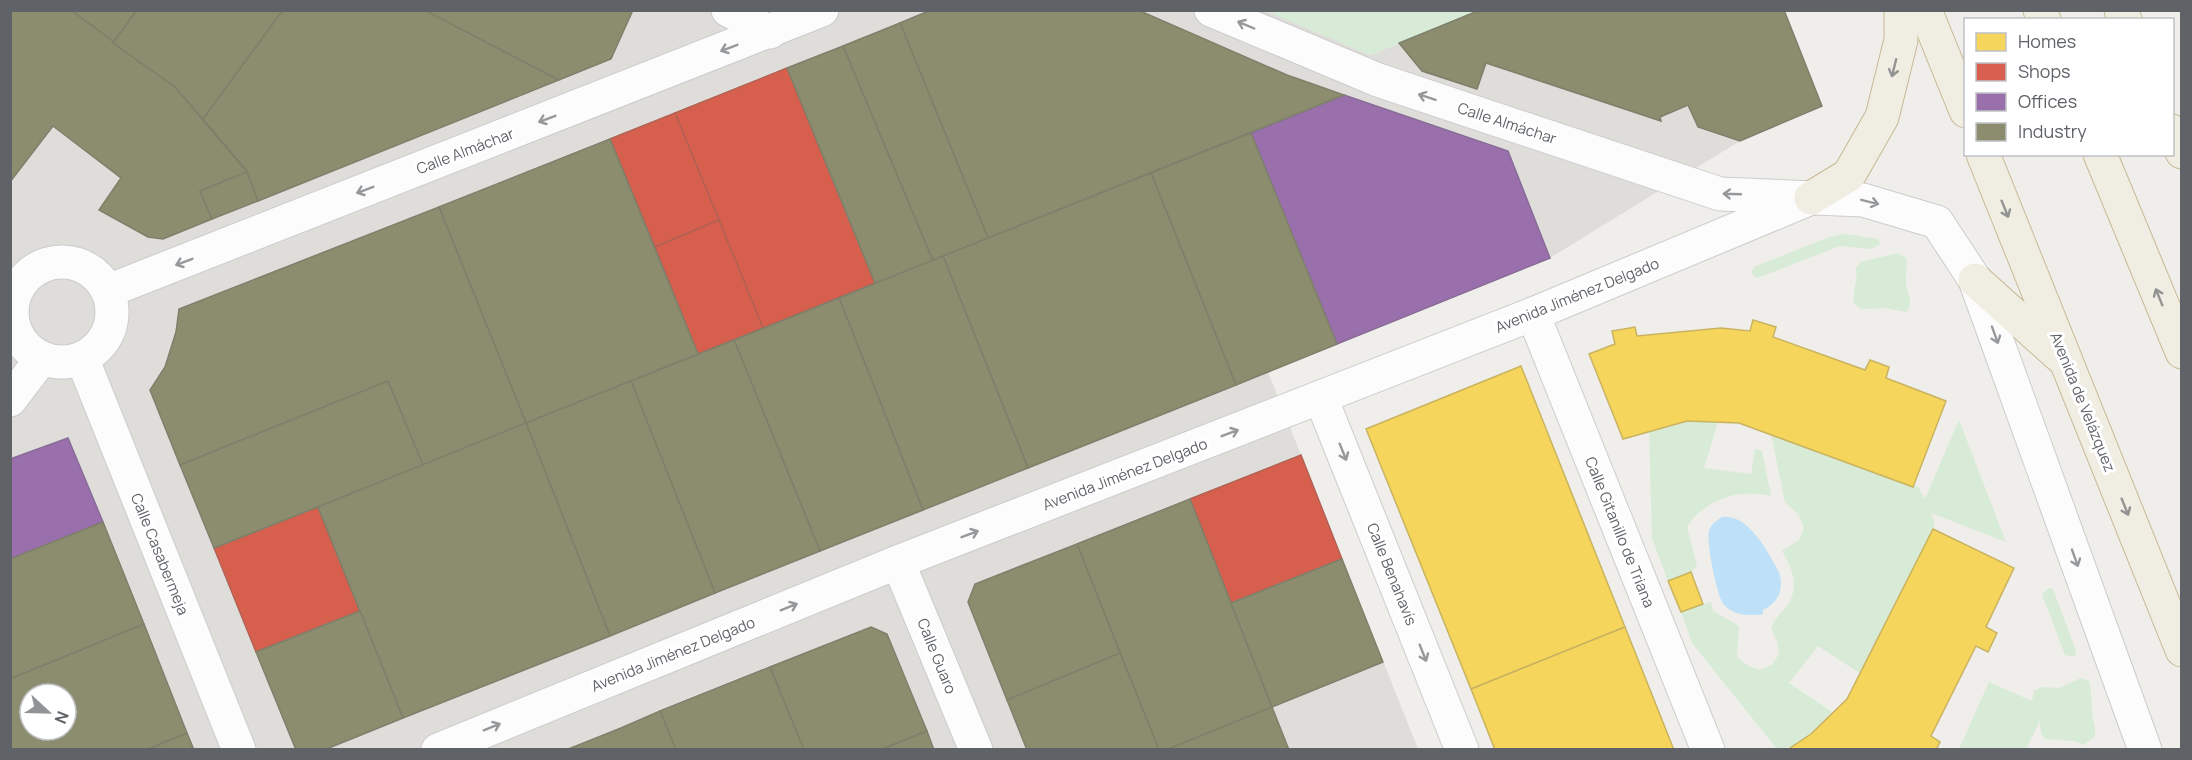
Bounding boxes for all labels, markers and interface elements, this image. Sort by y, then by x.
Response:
legend [1964,18,2174,156]
one-way arrow [1237,19,1255,30]
text: Homes [2018,29,2076,53]
one-way arrow [720,43,738,54]
one-way arrow [1888,58,1899,77]
text: Shops [2018,59,2070,83]
text: Offices [2018,89,2077,113]
one-way arrow [1418,90,1437,101]
street label: Calle Almáchar [1455,97,1560,149]
one-way arrow [538,115,557,126]
text: Industry [2018,119,2087,143]
street label: Calle Almáchar [413,123,517,179]
one-way arrow [357,186,375,197]
one-way arrow [1723,189,1743,200]
one-way arrow [1860,197,1879,209]
one-way arrow [2000,199,2011,217]
street label: Avenida Jiménez Delgado [1492,252,1662,338]
one-way arrow [175,257,194,268]
one-way arrow [2153,289,2164,307]
one-way arrow [1990,325,2001,344]
street label: Avenida de Velázquez [2045,329,2121,475]
one-way arrow [1221,427,1239,438]
street label: Avenida Jiménez Delgado [1040,433,1211,515]
one-way arrow [1338,443,1349,461]
street label: Calle Gitanillo de Triana [1580,453,1660,611]
street label: Calle Casabermeja [126,490,194,618]
one-way arrow [2120,497,2131,515]
street label: Calle Benahavís [1362,520,1422,628]
one-way arrow [961,528,979,539]
one-way arrow [2071,548,2082,567]
one-way arrow [780,601,798,612]
street label: Avenida Jiménez Delgado [588,611,758,697]
street label: Calle Guaro [912,615,962,697]
one-way arrow [1418,643,1429,661]
north arrow [18,682,78,742]
text: N [50,708,74,727]
one-way arrow [482,721,501,732]

